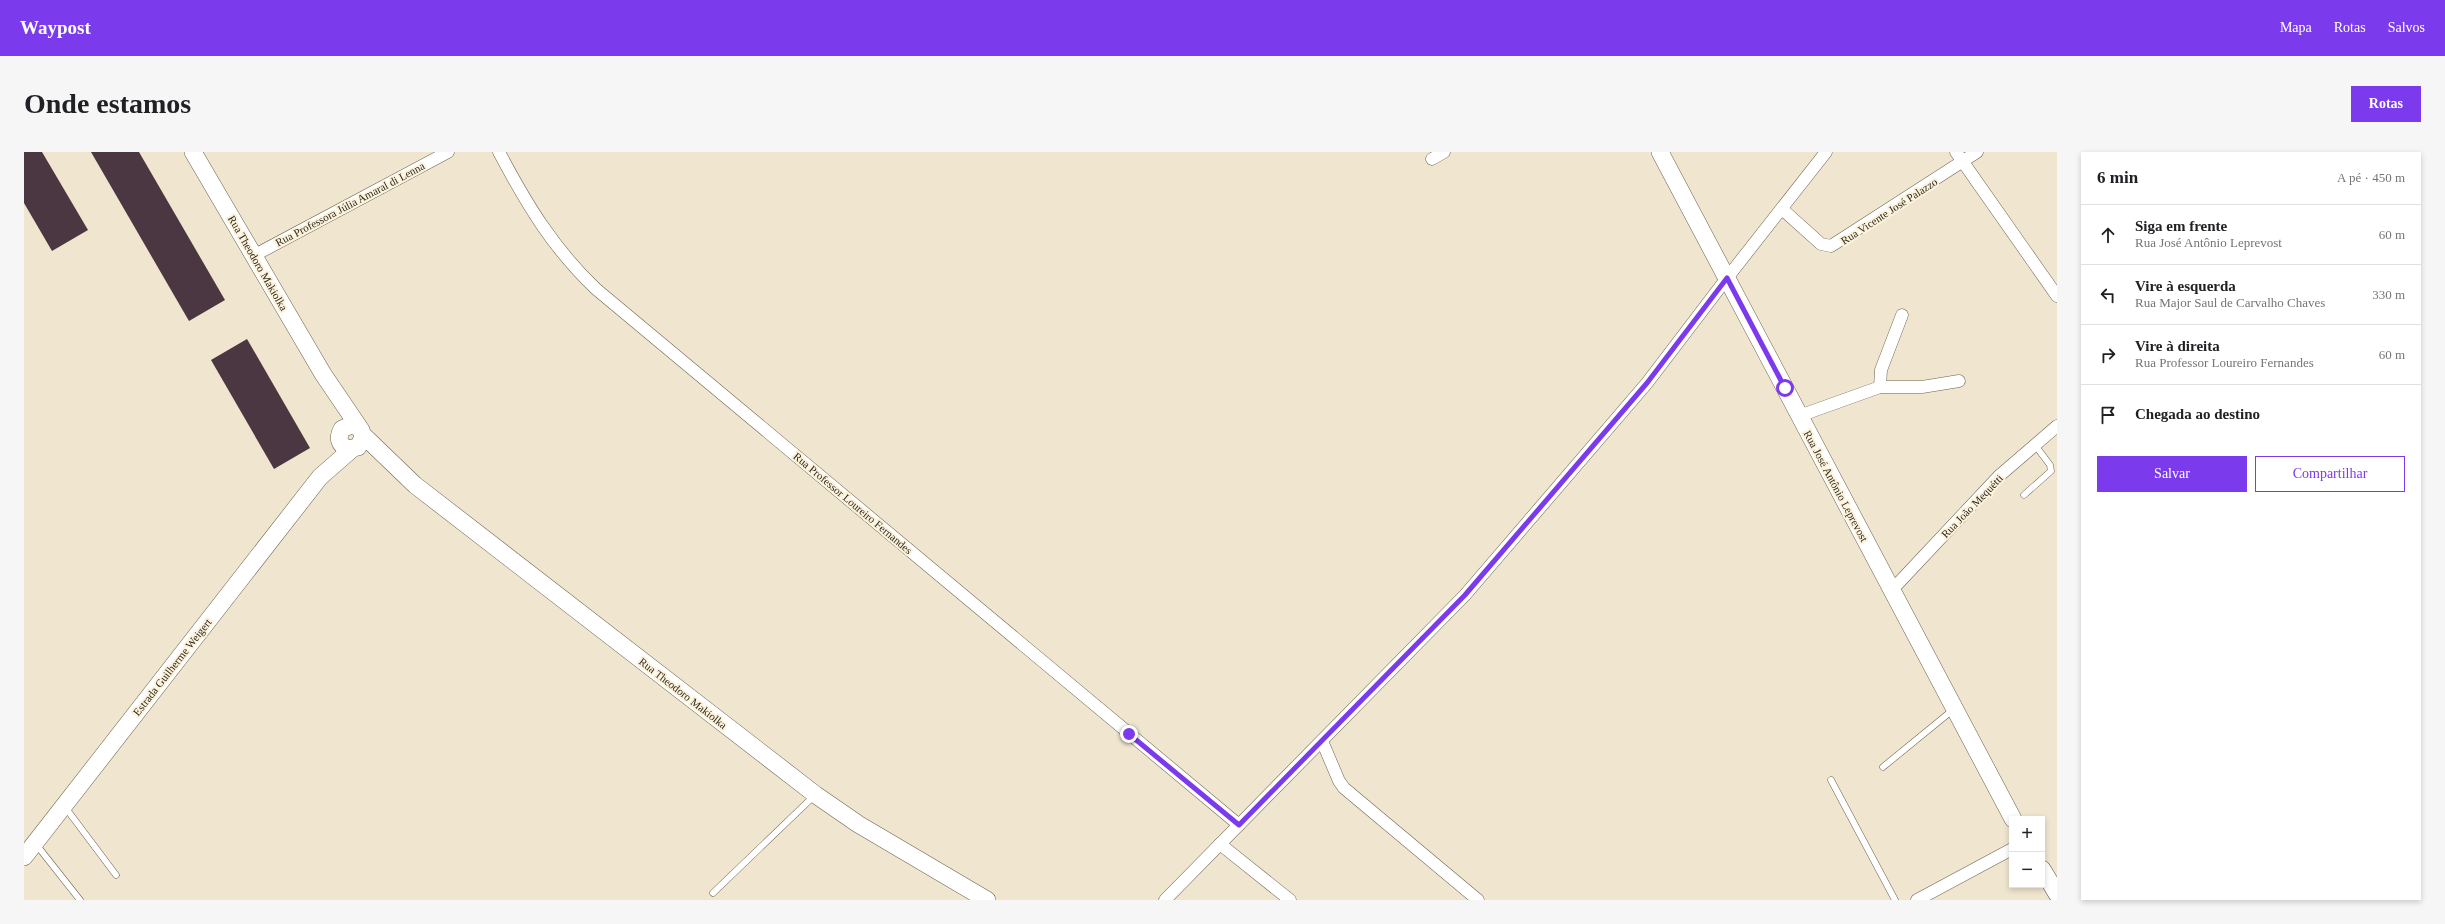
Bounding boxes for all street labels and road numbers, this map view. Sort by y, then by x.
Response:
street label: Rua Professora Júlia Amaral di Lenna [273,159,427,249]
street label: Rua Vicente José Palazzo [1839,175,1940,247]
street label: Rua Theodoro Makiolka [226,213,290,313]
street label: Rua José Antônio Leprevost [1802,428,1870,544]
street label: Rua Professor Loureiro Fernandes [791,450,915,556]
street label: Rua João Mequétti [1939,472,2005,540]
street label: Estrada Guilherme Weigert [130,616,214,718]
street label: Rua Theodoro Makiolka [637,655,729,731]

